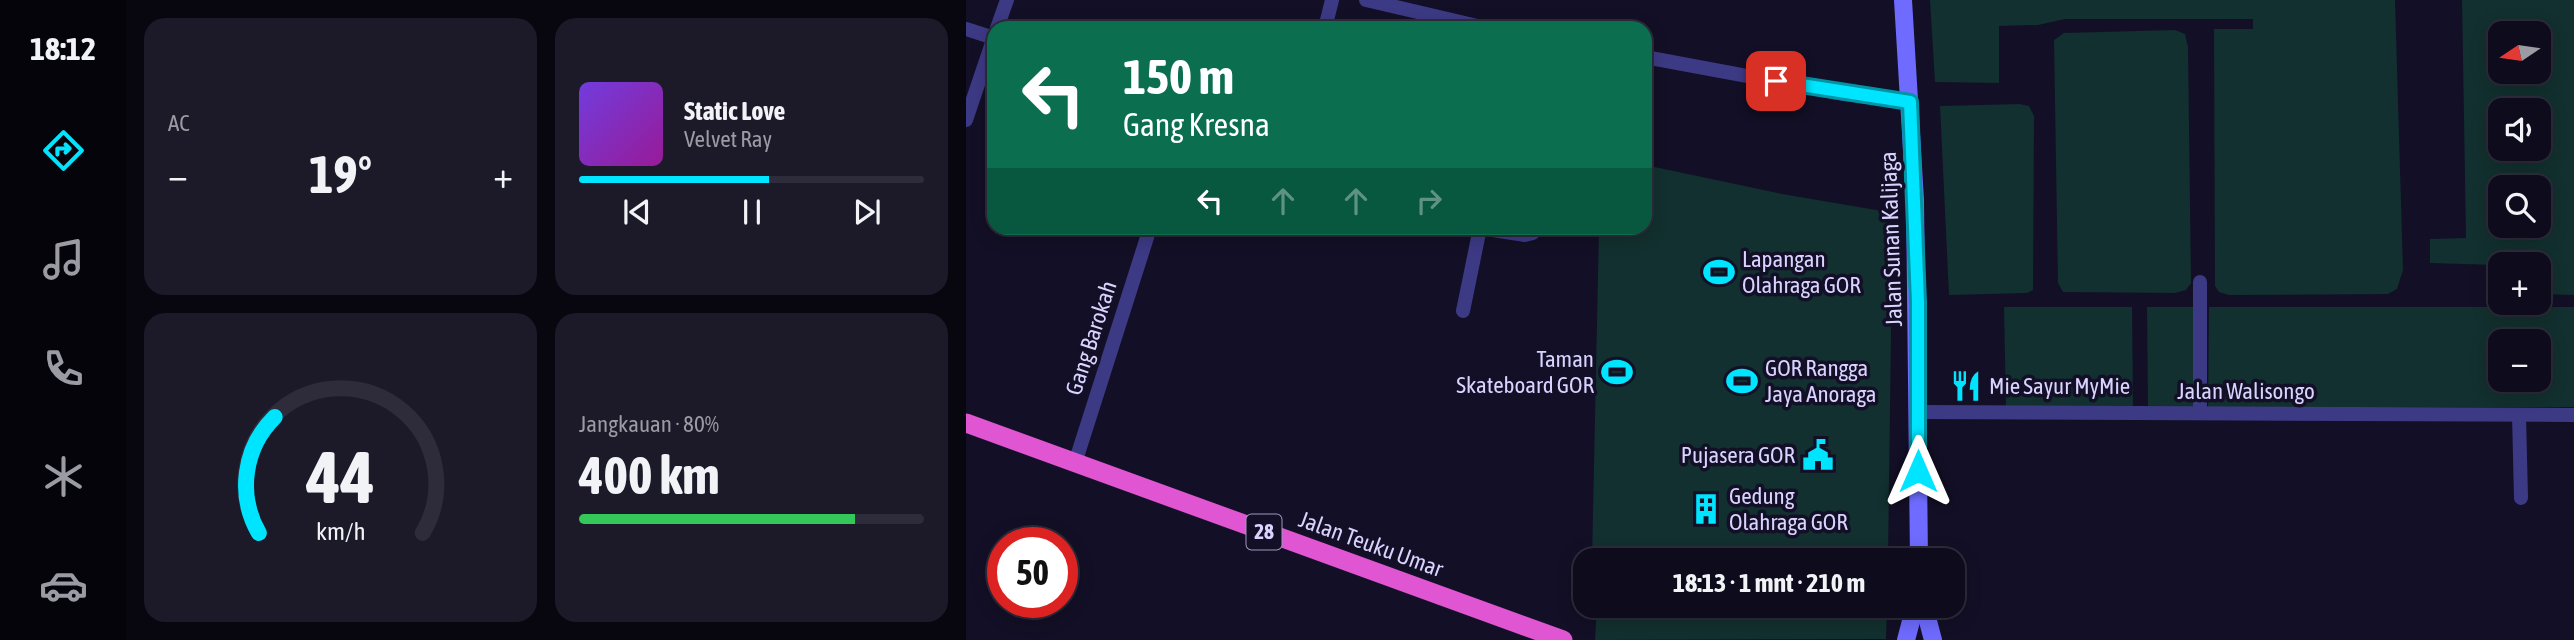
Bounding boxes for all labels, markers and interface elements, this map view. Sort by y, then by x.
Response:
north arrow [2488,21,2552,84]
map controls [2488,21,2551,392]
text: 18:12 [30,30,96,67]
text: 150 m [1123,48,1234,104]
icon: left [1008,49,1099,140]
pin [1746,51,1806,111]
icon: arrive [1757,62,1795,100]
text: Static Love [684,96,785,126]
button: sound [2488,98,2551,161]
text: Gang Kresna [1123,106,1270,143]
text: AC [168,110,190,136]
icon: directions [39,126,88,175]
text: Velvet Ray [684,126,772,152]
text: 19° [309,144,372,204]
street label: Jalan Sunan Kalijaga [1875,151,1907,327]
text: − [168,153,188,196]
text: + [493,153,513,196]
button: search [2488,175,2551,238]
icon: left [1191,182,1229,220]
icon: ahead [1264,182,1302,220]
icon: ahead [1337,182,1375,220]
icon: right [1410,182,1448,220]
icon: previous [618,193,656,231]
icon: pause [733,193,771,231]
icon: next [848,193,886,231]
icon: music [39,235,88,284]
place label: Lapangan Olahraga GOR [1742,246,1861,298]
button: + [2488,252,2551,315]
sports icon: Lapangan Olahraga GOR [1702,255,1736,289]
street label: Gang Barokah [1060,278,1122,398]
button: − [2488,329,2551,392]
icon: phone [39,344,88,393]
place label: Taman Skateboard GOR [1456,346,1594,398]
sports icon: Taman Skateboard GOR [1600,355,1634,389]
place label: GOR Rangga Jaya Anoraga [1765,355,1877,407]
sports icon: GOR Rangga Jaya Anoraga [1725,364,1759,398]
restaurant icon: Mie Sayur MyMie [1949,369,1983,403]
place label: Mie Sayur MyMie [1989,373,2130,399]
street label: Jalan Walisongo [2177,378,2315,404]
text: Jangkauan · 80% [579,411,719,437]
position arrow [1881,434,1955,508]
text: 44 [305,436,375,519]
public building icon: Pujasera GOR [1801,438,1835,472]
place label: Pujasera GOR [1681,442,1795,468]
text: 400 km [579,445,720,505]
icon: climate [39,452,88,501]
place label: Gedung Olahraga GOR [1729,483,1848,535]
building icon: Gedung Olahraga GOR [1689,492,1723,526]
street label: Jalan Teuku Umar [1295,506,1448,583]
road number: 28 [1246,514,1282,550]
text: km/h [316,517,365,545]
speed limit sign: 50 [987,527,1078,618]
icon: car [39,561,88,610]
text: 18:13 · 1 mnt · 210 m [1673,568,1865,598]

